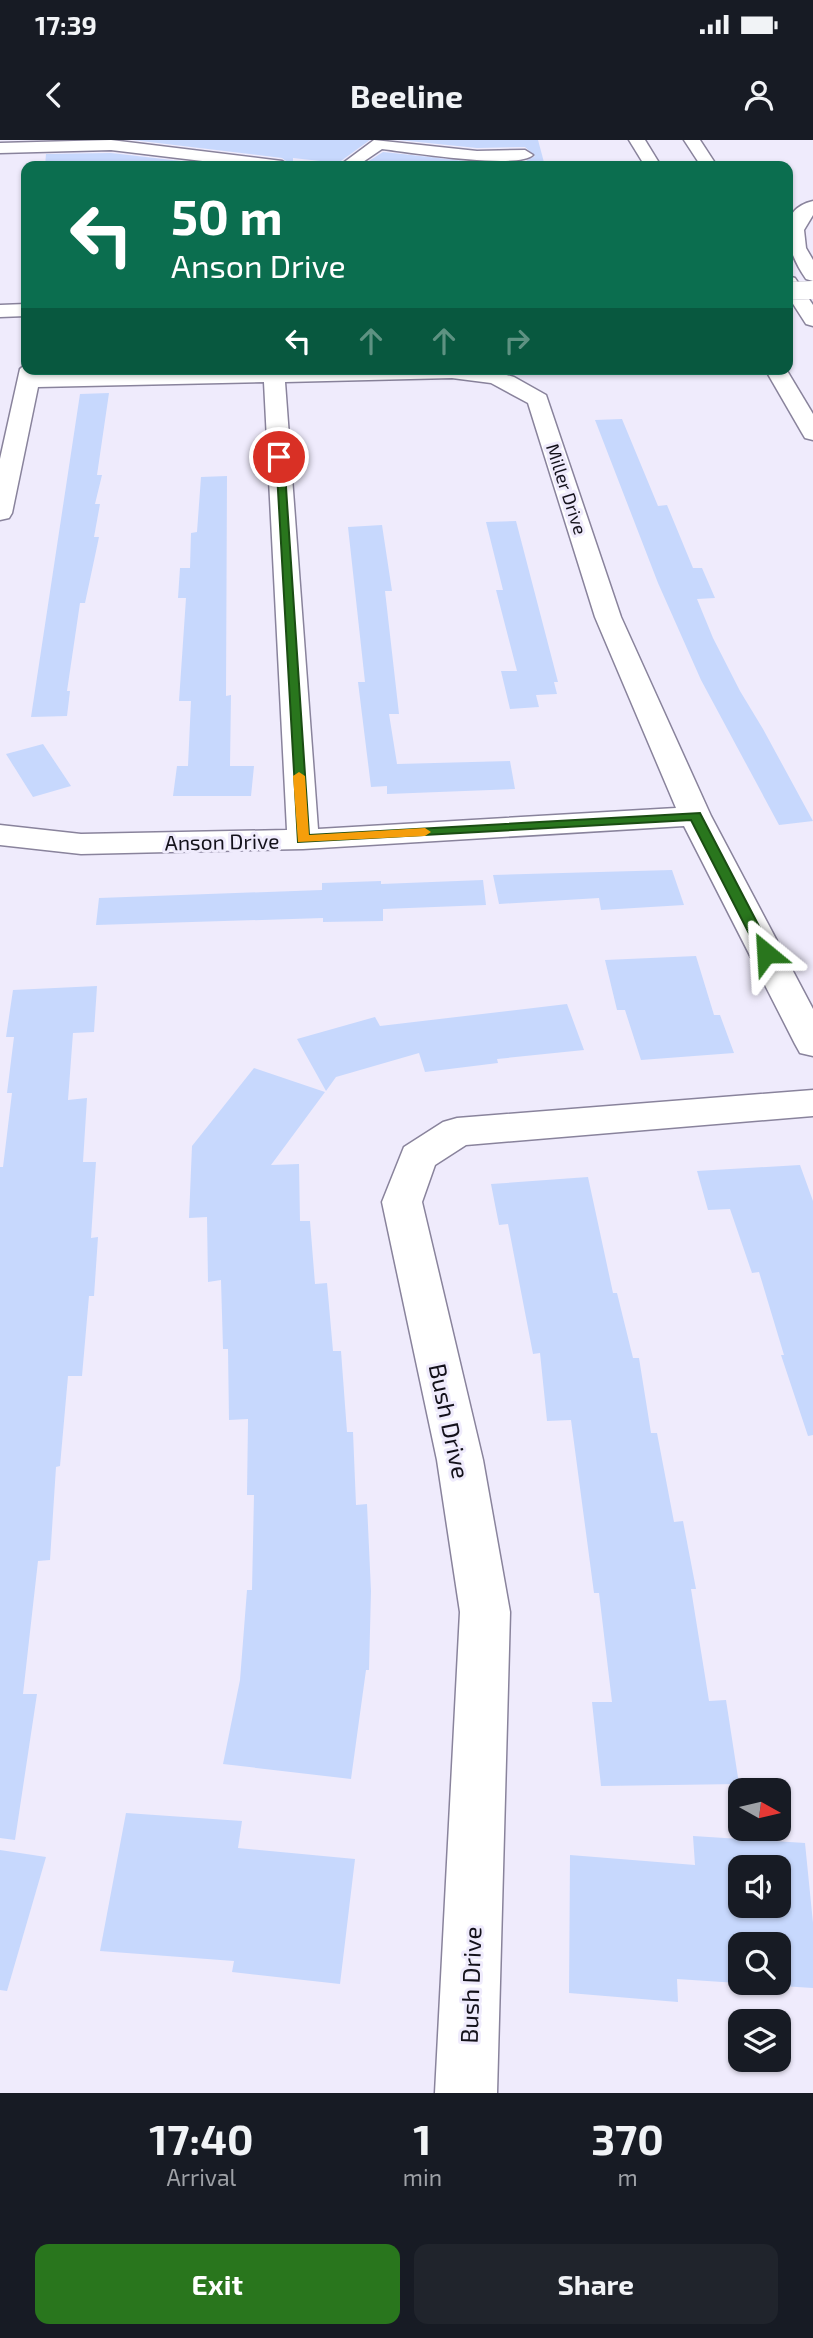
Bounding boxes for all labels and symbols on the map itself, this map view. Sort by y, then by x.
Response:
pin [249,427,309,487]
street label: Miller Drive [542,441,592,537]
street label: Anson Drive [164,828,280,854]
position arrow [729,916,803,990]
street label: Bush Drive [424,1361,476,1481]
north arrow [728,1778,791,1841]
street label: Bush Drive [453,1926,487,2044]

